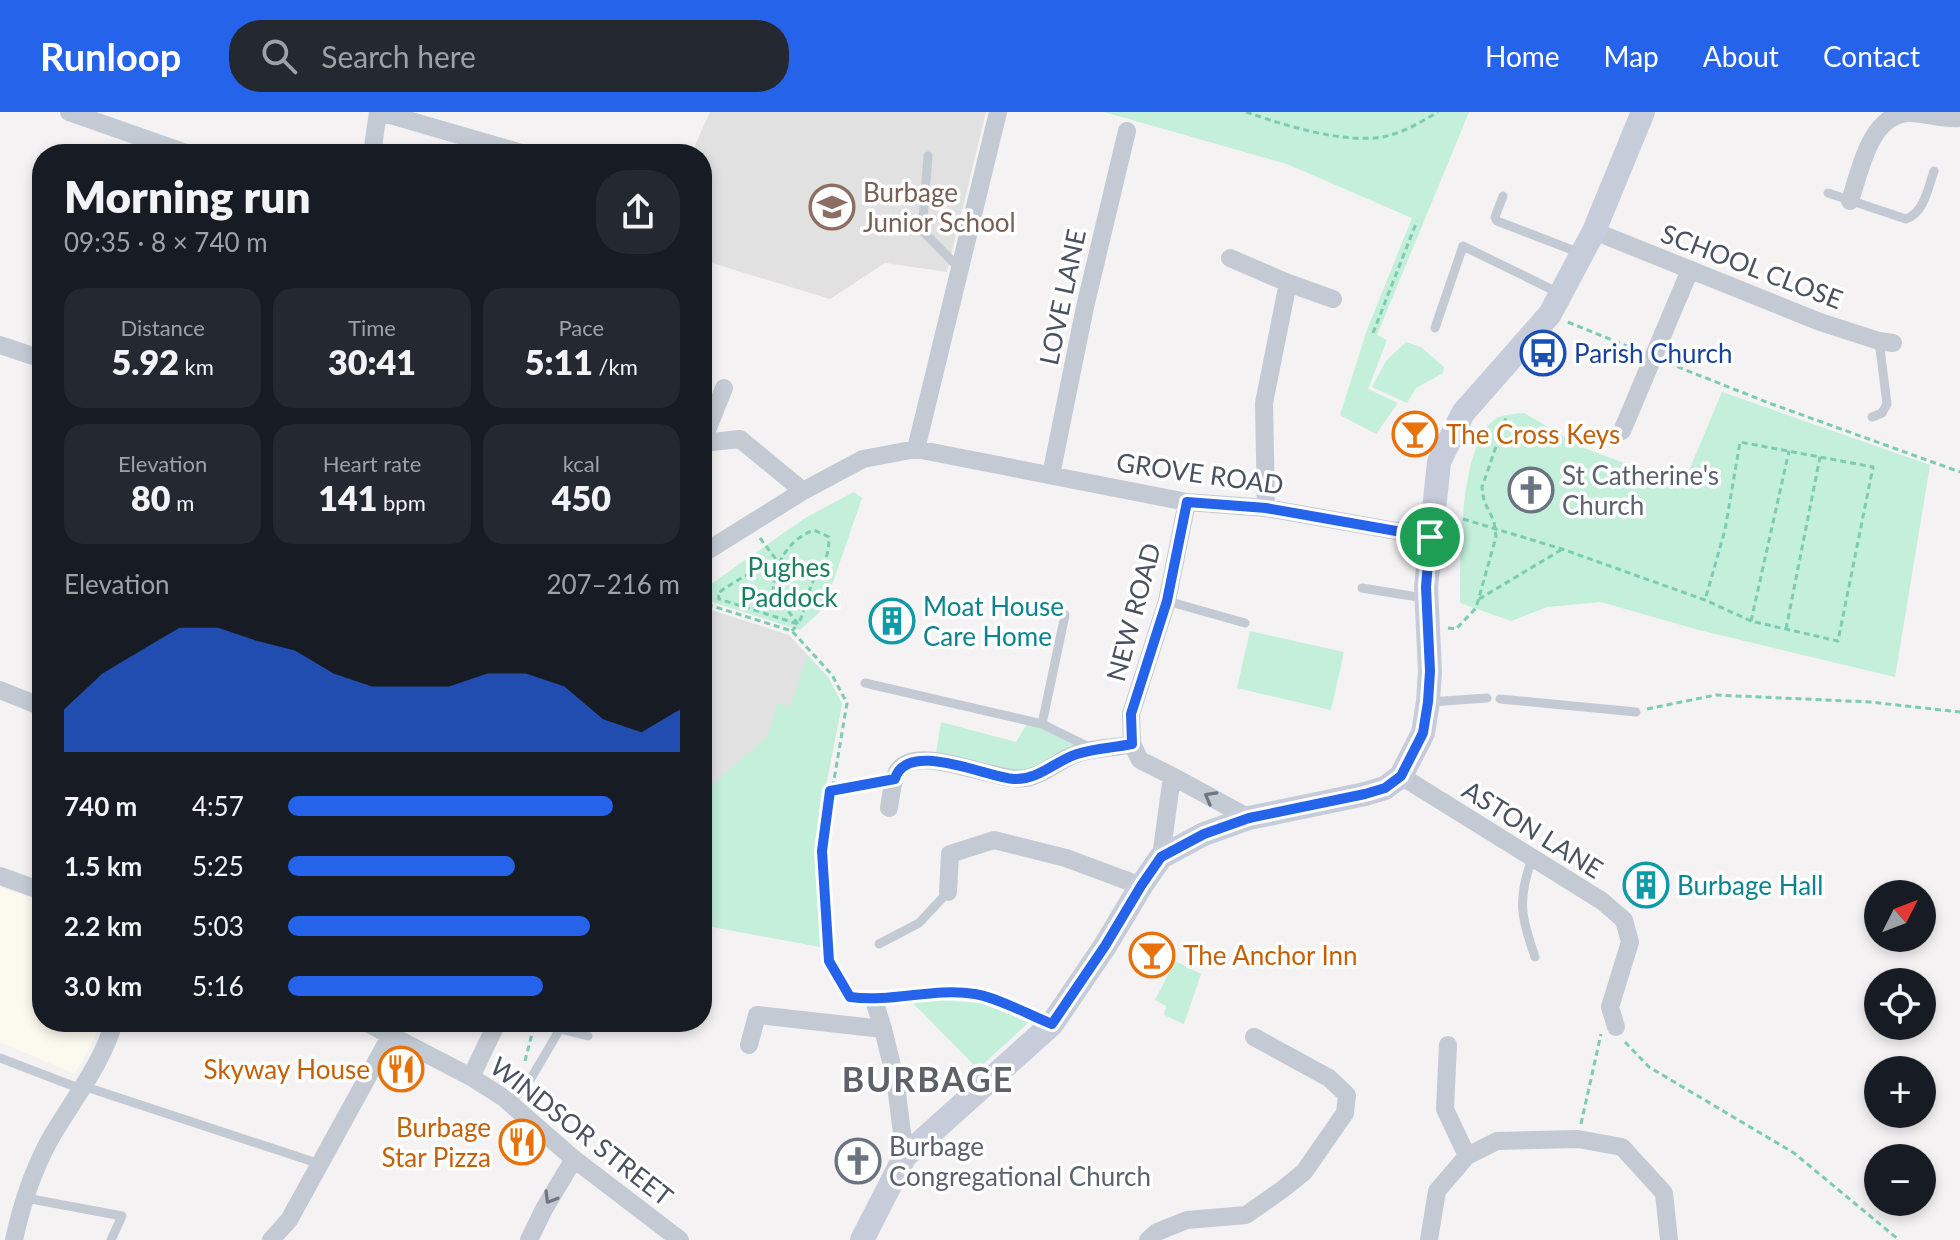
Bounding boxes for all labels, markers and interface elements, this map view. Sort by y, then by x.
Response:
search box [229,20,789,92]
text: Runloop [40,33,181,79]
icon: search [257,34,301,78]
text: Search here [321,38,476,74]
text: Home [1485,39,1560,73]
text: Map [1604,39,1659,73]
text: About [1703,39,1779,73]
text: Contact [1823,39,1920,73]
text: Morning run [64,170,311,222]
button: share [596,170,680,254]
place label: Burbage Junior School [863,176,1016,238]
school or university icon: Burbage Junior School [808,183,856,231]
street label: SCHOOL CLOSE [1657,217,1847,315]
text: 09:35 · 8 × 740 m [64,226,268,258]
street label: LOVE LANE [1032,226,1092,368]
text: Distance [120,314,205,341]
text: Time [348,314,396,341]
text: Pace [558,314,604,341]
bus stop icon: Parish Church [1519,329,1567,377]
place label: Parish Church [1574,337,1732,369]
text: 5.92 [112,341,179,382]
text: 30:41 [328,341,416,382]
text: 5:11 [525,341,593,382]
text: km [179,353,214,380]
text: /km [593,353,638,380]
bar icon: The Cross Keys [1391,410,1439,458]
place label: The Cross Keys [1446,418,1620,450]
street label: GROVE ROAD [1114,445,1286,501]
text: Elevation [118,450,207,477]
text: Heart rate [323,450,421,477]
text: kcal [563,450,600,477]
place label: St Catherine's Church [1562,459,1719,521]
church icon: St Catherine's Church [1507,466,1555,514]
text: 80 [131,477,171,518]
text: 141 [318,477,377,518]
text: 450 [552,477,611,518]
text: m [171,489,194,516]
text: bpm [377,489,426,516]
pin [1396,503,1464,571]
icon: arrive [1408,515,1452,559]
street label: NEW ROAD [1099,539,1167,685]
park label: Pughes Paddock [740,551,839,613]
text: Elevation [64,568,170,600]
text: 207–216 m [546,568,680,600]
place label: Moat House Care Home [923,590,1064,652]
building icon: Moat House Care Home [868,597,916,645]
street label: ASTON LANE [1457,773,1609,885]
text: 740 m [64,790,137,822]
text: 4:57 [192,790,244,822]
one-way arrow [1205,791,1219,807]
text: 1.5 km [64,850,142,882]
text: 5:25 [192,850,244,882]
building icon: Burbage Hall [1622,861,1670,909]
place label: Burbage Hall [1677,869,1823,901]
north arrow [1864,880,1936,952]
map controls [1864,880,1936,1216]
text: 2.2 km [64,910,142,942]
text: 5:03 [192,910,244,942]
bar icon: The Anchor Inn [1128,931,1176,979]
place label: The Anchor Inn [1183,939,1358,971]
button: locate [1864,968,1936,1040]
text: 3.0 km [64,970,142,1002]
text: 5:16 [192,970,244,1002]
restaurant icon: Skyway House [377,1045,425,1093]
street label: WINDSOR STREET [484,1050,680,1212]
place label: Skyway House [204,1053,370,1085]
button: + [1864,1056,1936,1128]
district label: BURBAGE [842,1058,1014,1099]
place label: Burbage Star Pizza [381,1111,491,1173]
restaurant icon: Burbage Star Pizza [498,1118,546,1166]
place label: Burbage Congregational Church [889,1130,1151,1192]
church icon: Burbage Congregational Church [834,1137,882,1185]
button: − [1864,1144,1936,1216]
one-way arrow [544,1189,560,1204]

